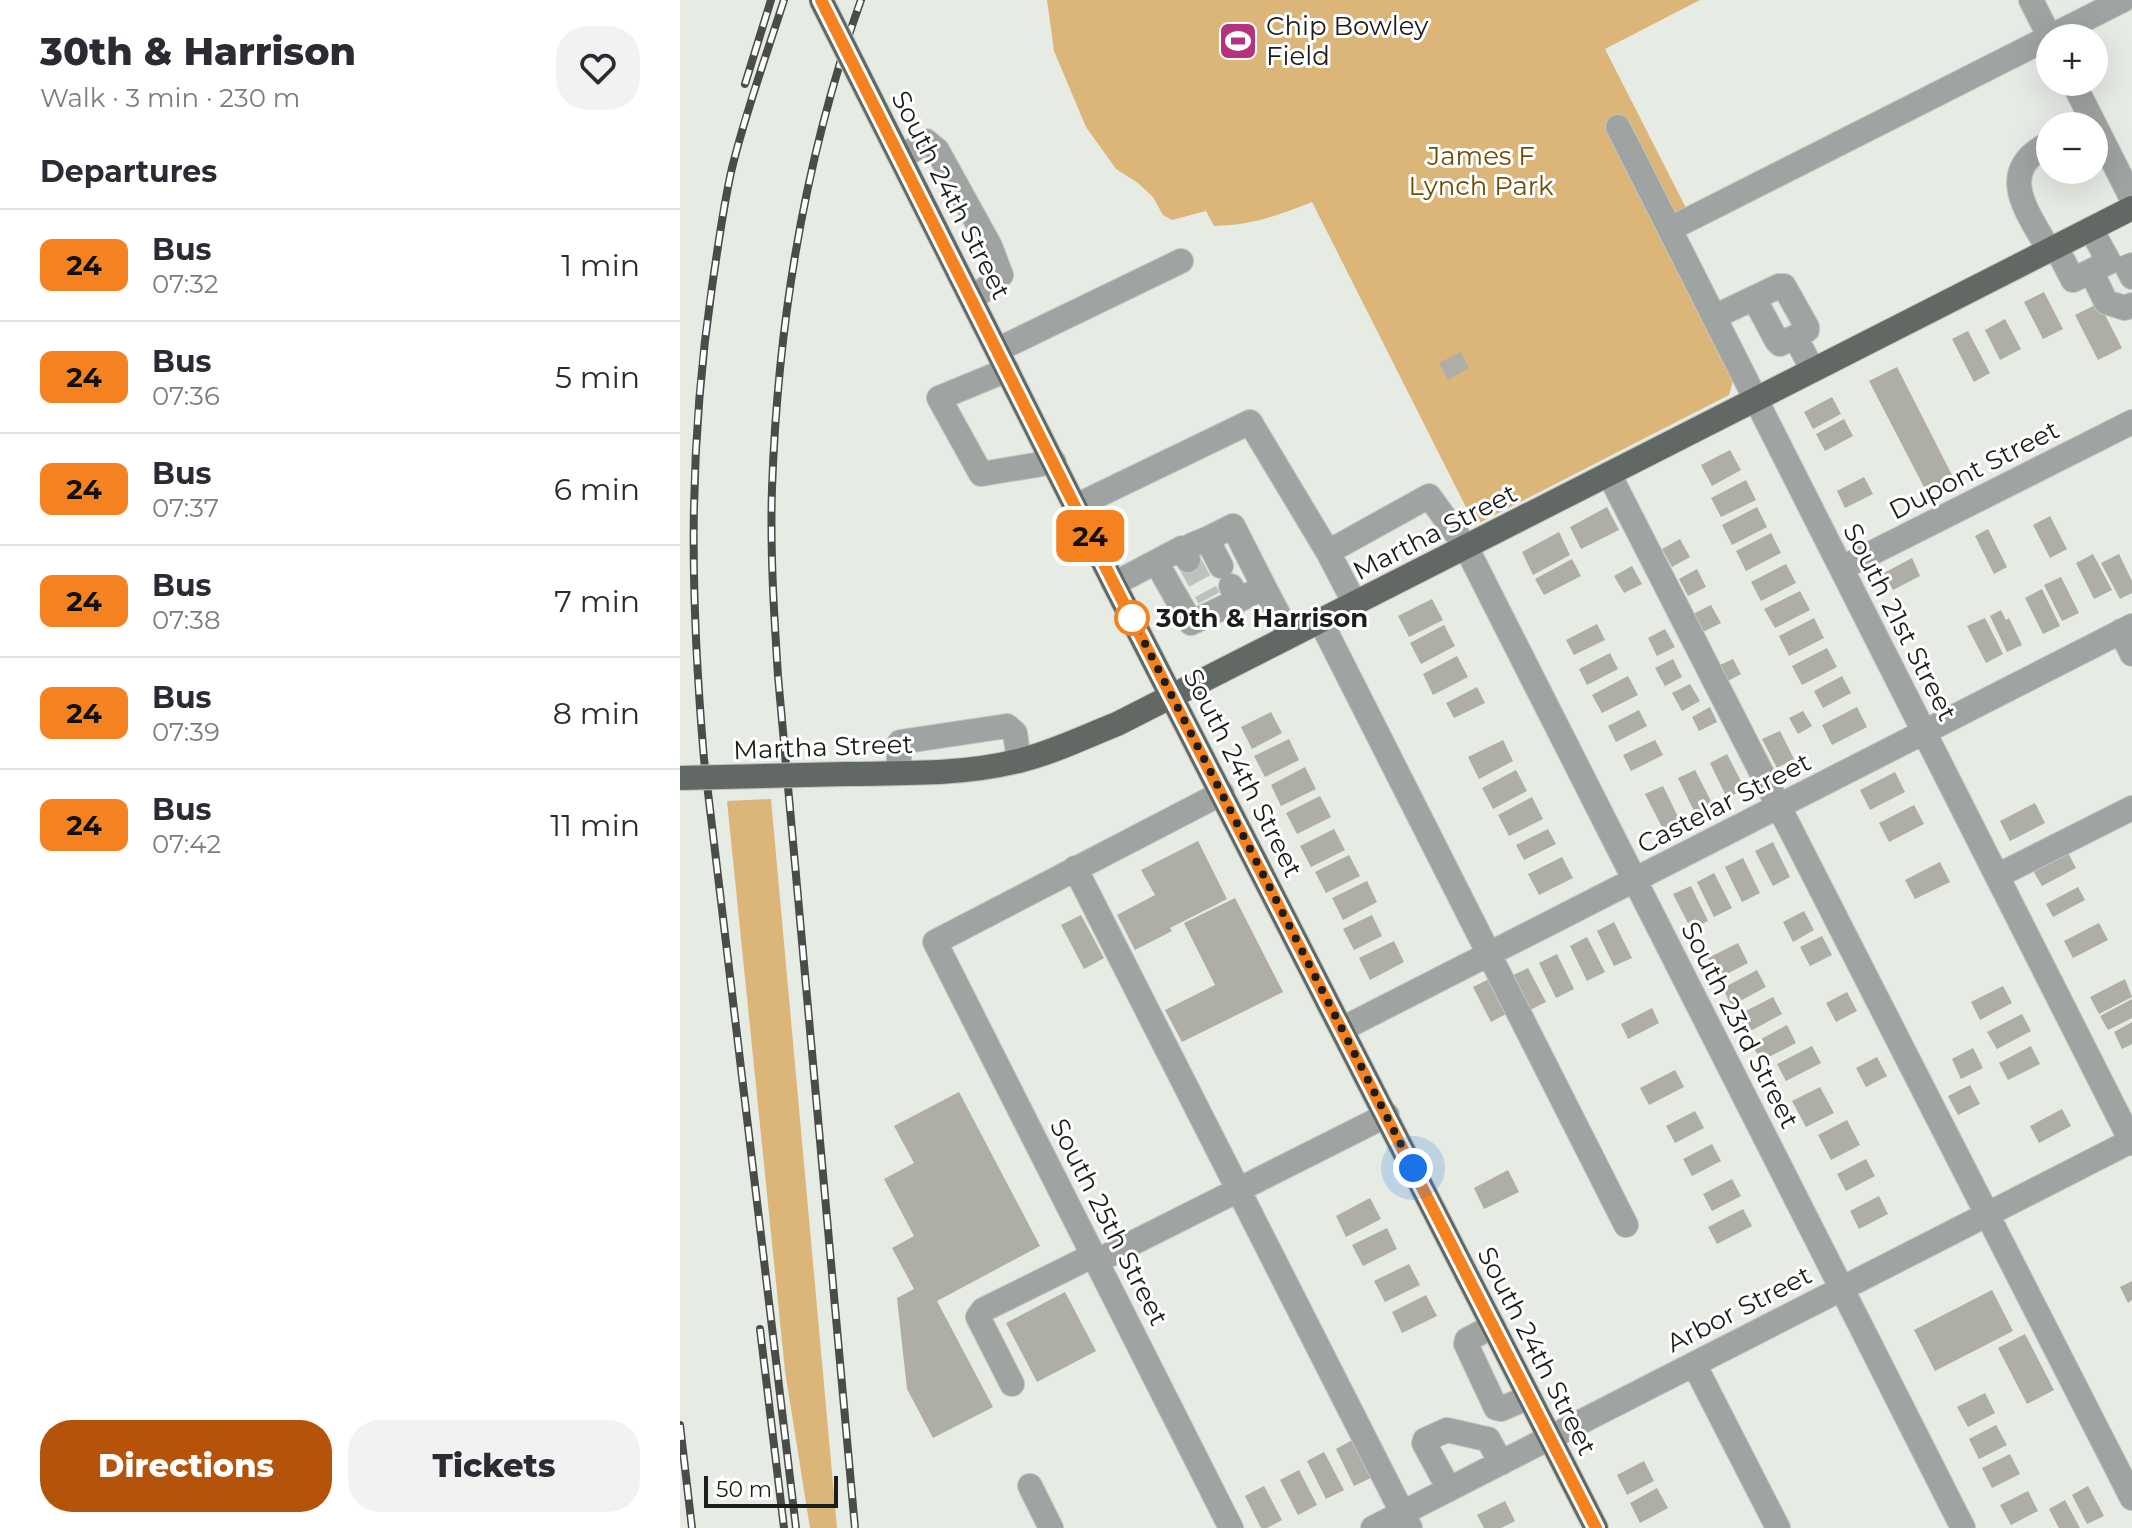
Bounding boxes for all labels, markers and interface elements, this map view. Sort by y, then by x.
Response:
place label: Chip Bowley Field [1266,10,1429,72]
sports icon: Chip Bowley Field [1217,20,1259,62]
map controls [2036,24,2108,184]
button: + [2036,24,2108,96]
button: heart [556,26,640,110]
text: 30th & Harrison [40,28,356,75]
text: Walk · 3 min · 230 m [40,82,300,114]
street label: South 24th Street [885,85,1017,305]
button: − [2036,112,2108,184]
park label: James F Lynch Park [1408,140,1554,202]
text: Departures [40,153,217,190]
text: Bus [152,231,212,268]
text: 1 min [561,247,640,284]
text: 24 [66,248,102,282]
text: 07:32 [152,268,219,300]
text: Bus [152,343,212,380]
text: 5 min [555,359,640,396]
text: 24 [66,360,102,394]
text: 07:36 [152,380,220,412]
street label: Dupont Street [1884,413,2064,527]
text: Bus [152,455,212,492]
text: 6 min [554,471,640,508]
text: 24 [66,472,102,506]
street label: Martha Street [1348,477,1522,587]
text: 07:37 [152,492,219,524]
line badge: 24 [1054,510,1126,562]
street label: South 21st Street [1836,518,1964,726]
text: 24 [1072,519,1108,553]
text: Bus [152,567,212,604]
text: 7 min [554,583,640,620]
text: 24 [66,584,102,618]
marker: 30th & Harrison [1115,601,1149,635]
place label: 30th & Harrison [1155,602,1368,634]
text: 07:38 [152,604,221,636]
street label: South 24th Street [1177,663,1309,883]
text: Bus [152,679,212,716]
text: 8 min [553,695,640,732]
text: 24 [66,696,102,730]
text: 07:39 [152,716,220,748]
street label: Martha Street [733,728,913,766]
street label: Castelar Street [1632,746,1816,860]
text: Bus [152,791,212,828]
text: 11 min [550,807,640,844]
text: 24 [66,808,102,842]
text: 07:42 [152,828,221,860]
street label: South 23rd Street [1674,916,1806,1134]
street label: South 25th Street [1043,1113,1175,1331]
your location [1393,1148,1433,1188]
street label: South 24th Street [1471,1241,1603,1461]
street label: Arbor Street [1661,1259,1817,1359]
button: Directions [40,1420,332,1512]
button: Tickets [348,1420,640,1512]
scale bar [704,1472,838,1508]
text: 50 m [716,1476,772,1503]

